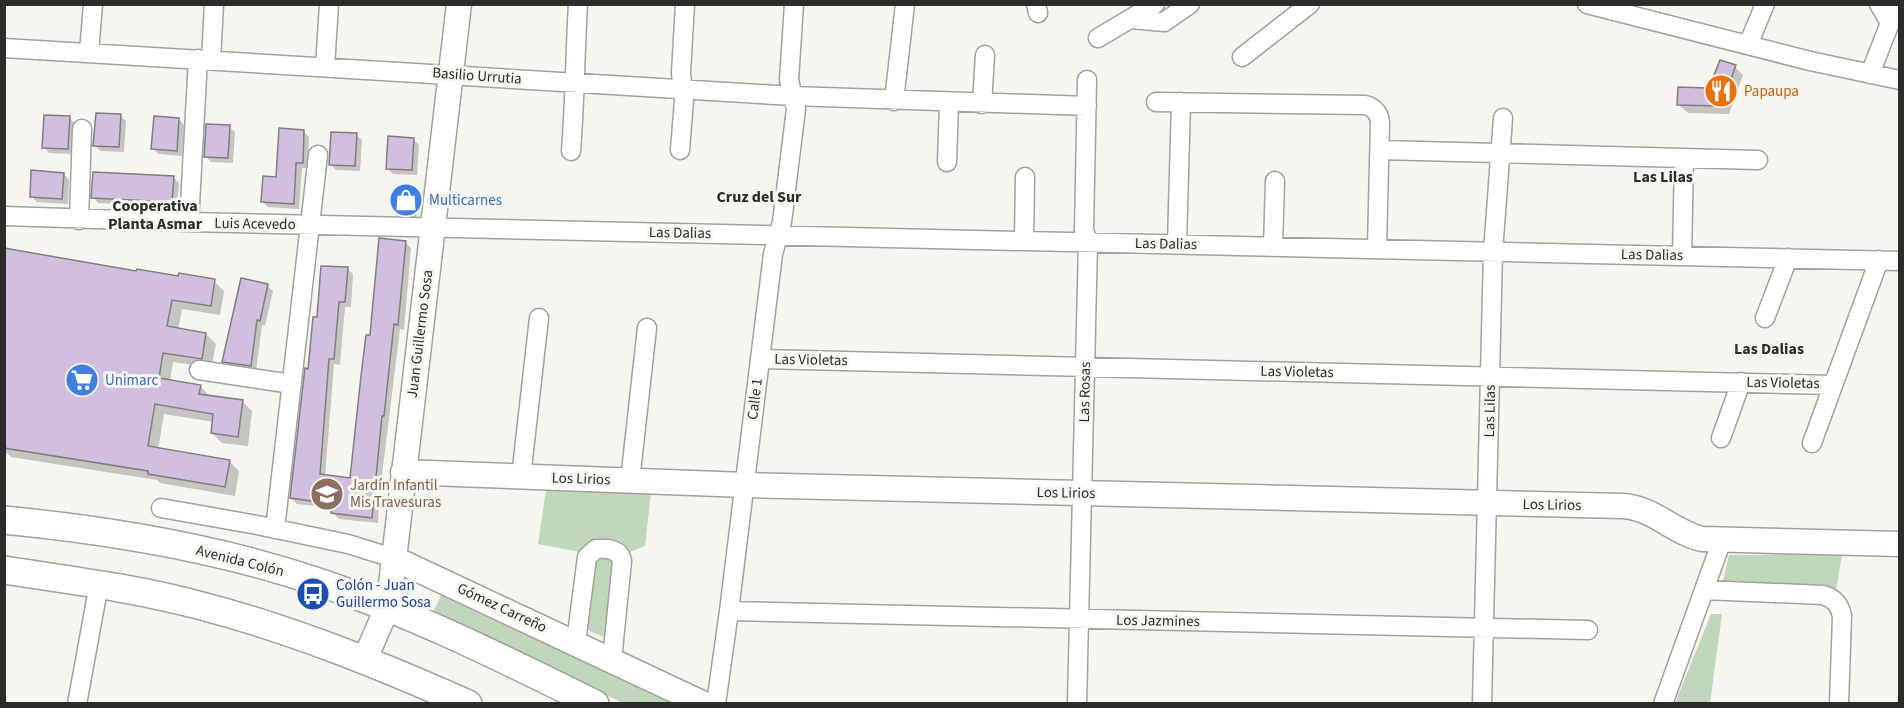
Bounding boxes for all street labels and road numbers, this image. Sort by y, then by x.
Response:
street label: Basilio Urrutia [432,62,522,90]
street label: Luis Acevedo [214,213,296,235]
street label: Las Dalias [649,222,711,244]
street label: Las Dalias [1135,233,1197,255]
street label: Las Dalias [1621,244,1683,266]
street label: Juan Guillermo Sosa [402,269,438,399]
street label: Las Violetas [774,349,848,371]
street label: Las Rosas [1074,361,1096,423]
street label: Las Violetas [1260,361,1334,383]
street label: Las Violetas [1746,372,1820,394]
street label: Calle 1 [742,377,768,421]
street label: Las Lilas [1479,384,1501,438]
street label: Los Lirios [551,467,611,491]
street label: Los Lirios [1036,482,1096,504]
street label: Los Lirios [1522,494,1582,516]
street label: Avenida Colón [194,540,286,582]
street label: Gómez Carreño [454,578,550,638]
street label: Los Jazmines [1116,610,1200,632]

